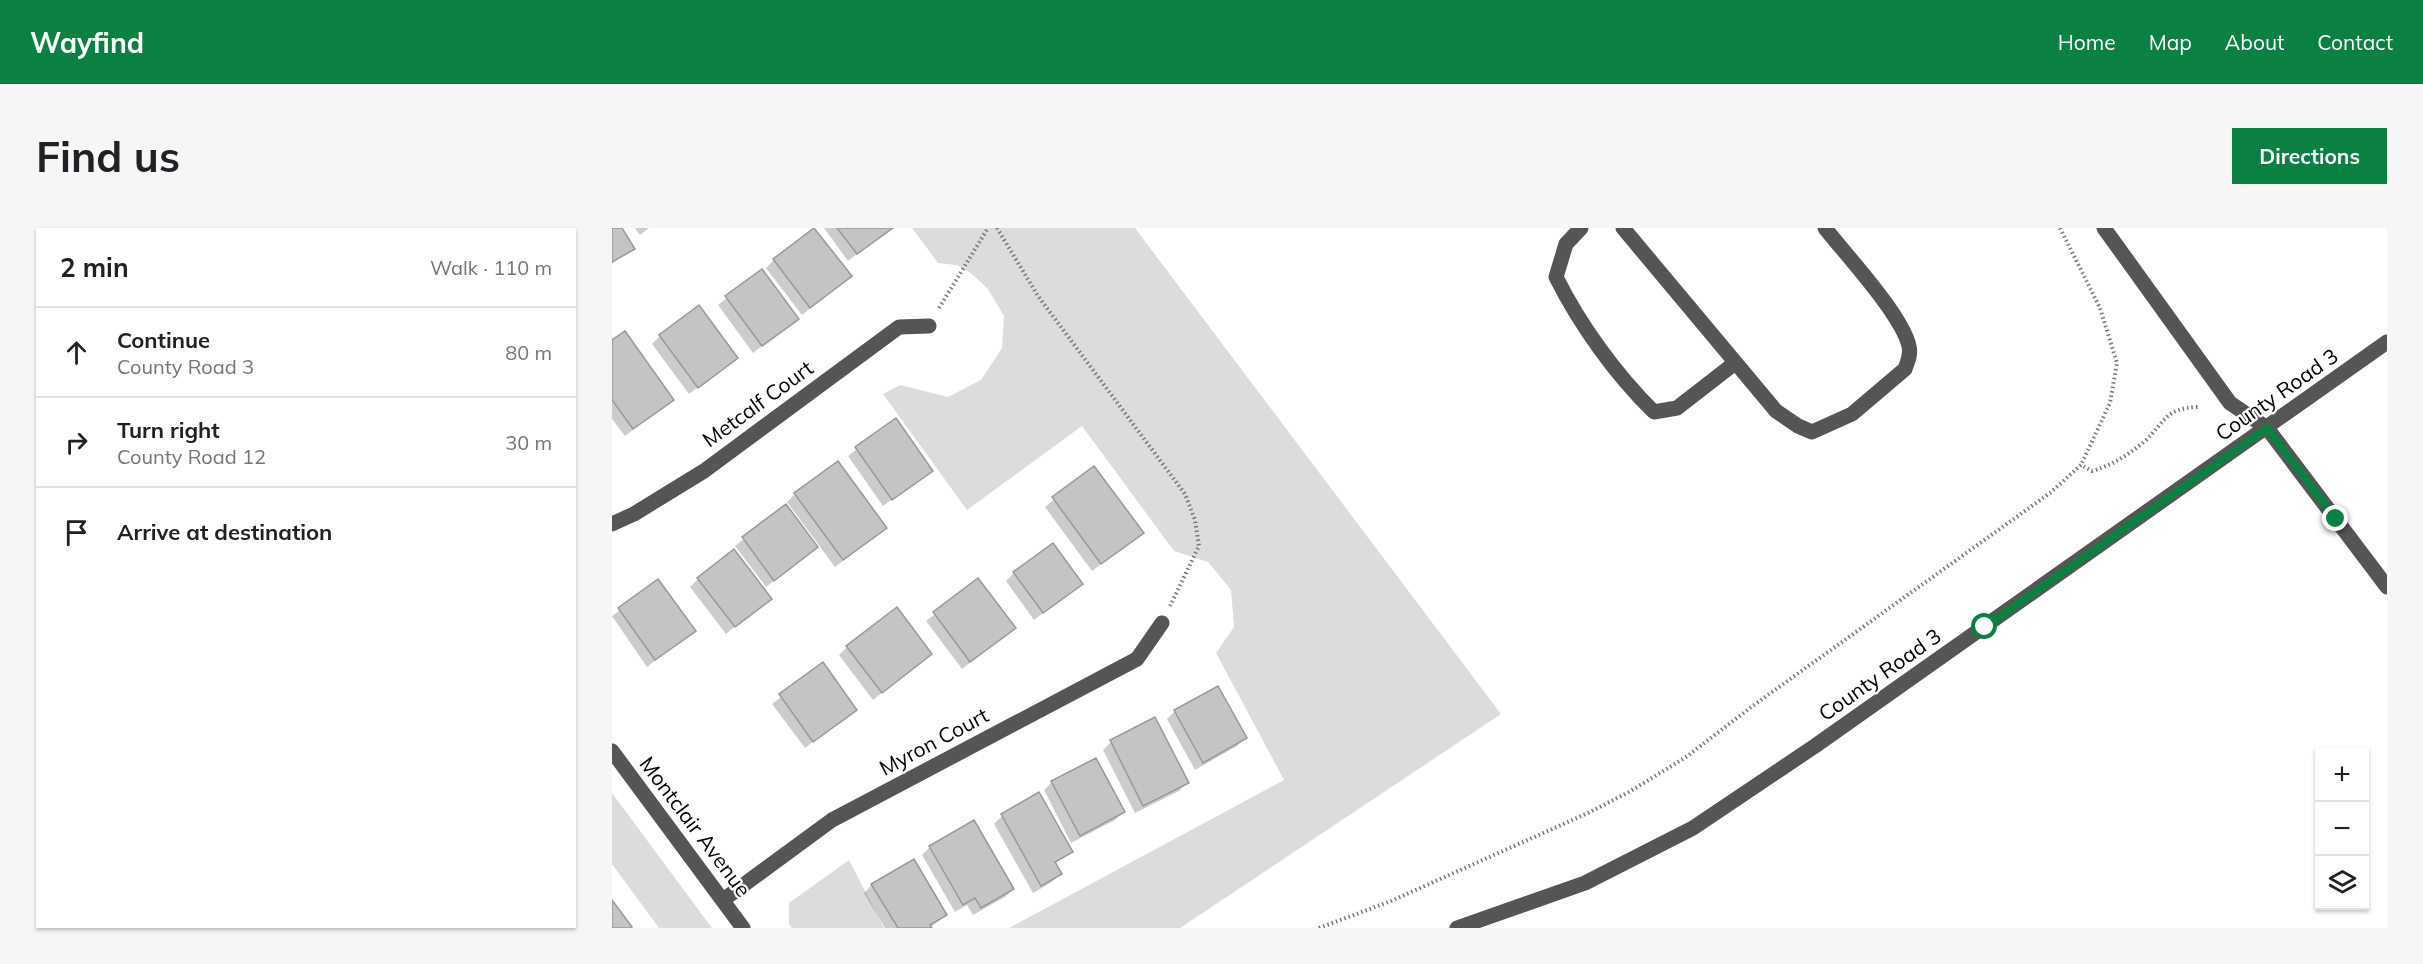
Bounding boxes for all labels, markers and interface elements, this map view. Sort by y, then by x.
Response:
text: Wayfind [30,25,144,60]
text: Home [2058,29,2116,55]
text: Map [2149,29,2192,55]
text: About [2225,29,2284,55]
text: Contact [2317,29,2393,55]
button: Directions [2232,128,2387,184]
text: Find us [36,130,180,183]
text: 2 min [60,251,129,284]
text: Walk · 110 m [430,255,552,280]
text: Continue [117,326,210,354]
icon: ahead [60,336,93,369]
text: 80 m [505,340,552,365]
street label: County Road 3 [2210,342,2343,446]
text: County Road 3 [117,354,254,379]
street label: Metcalf Court [697,354,818,452]
text: Turn right [117,416,220,444]
icon: right [60,426,93,459]
text: 30 m [505,430,552,455]
text: County Road 12 [117,444,266,469]
route end [2322,505,2348,531]
icon: arrive [60,516,93,549]
text: Arrive at destination [117,518,332,546]
route start [1971,613,1997,639]
street label: County Road 3 [1813,622,1946,726]
street label: Myron Court [875,702,992,781]
map controls [2315,748,2369,910]
button: + [2315,748,2369,802]
street label: Montclair Avenue [635,751,757,902]
button: − [2315,802,2369,856]
button: layers [2315,856,2369,910]

